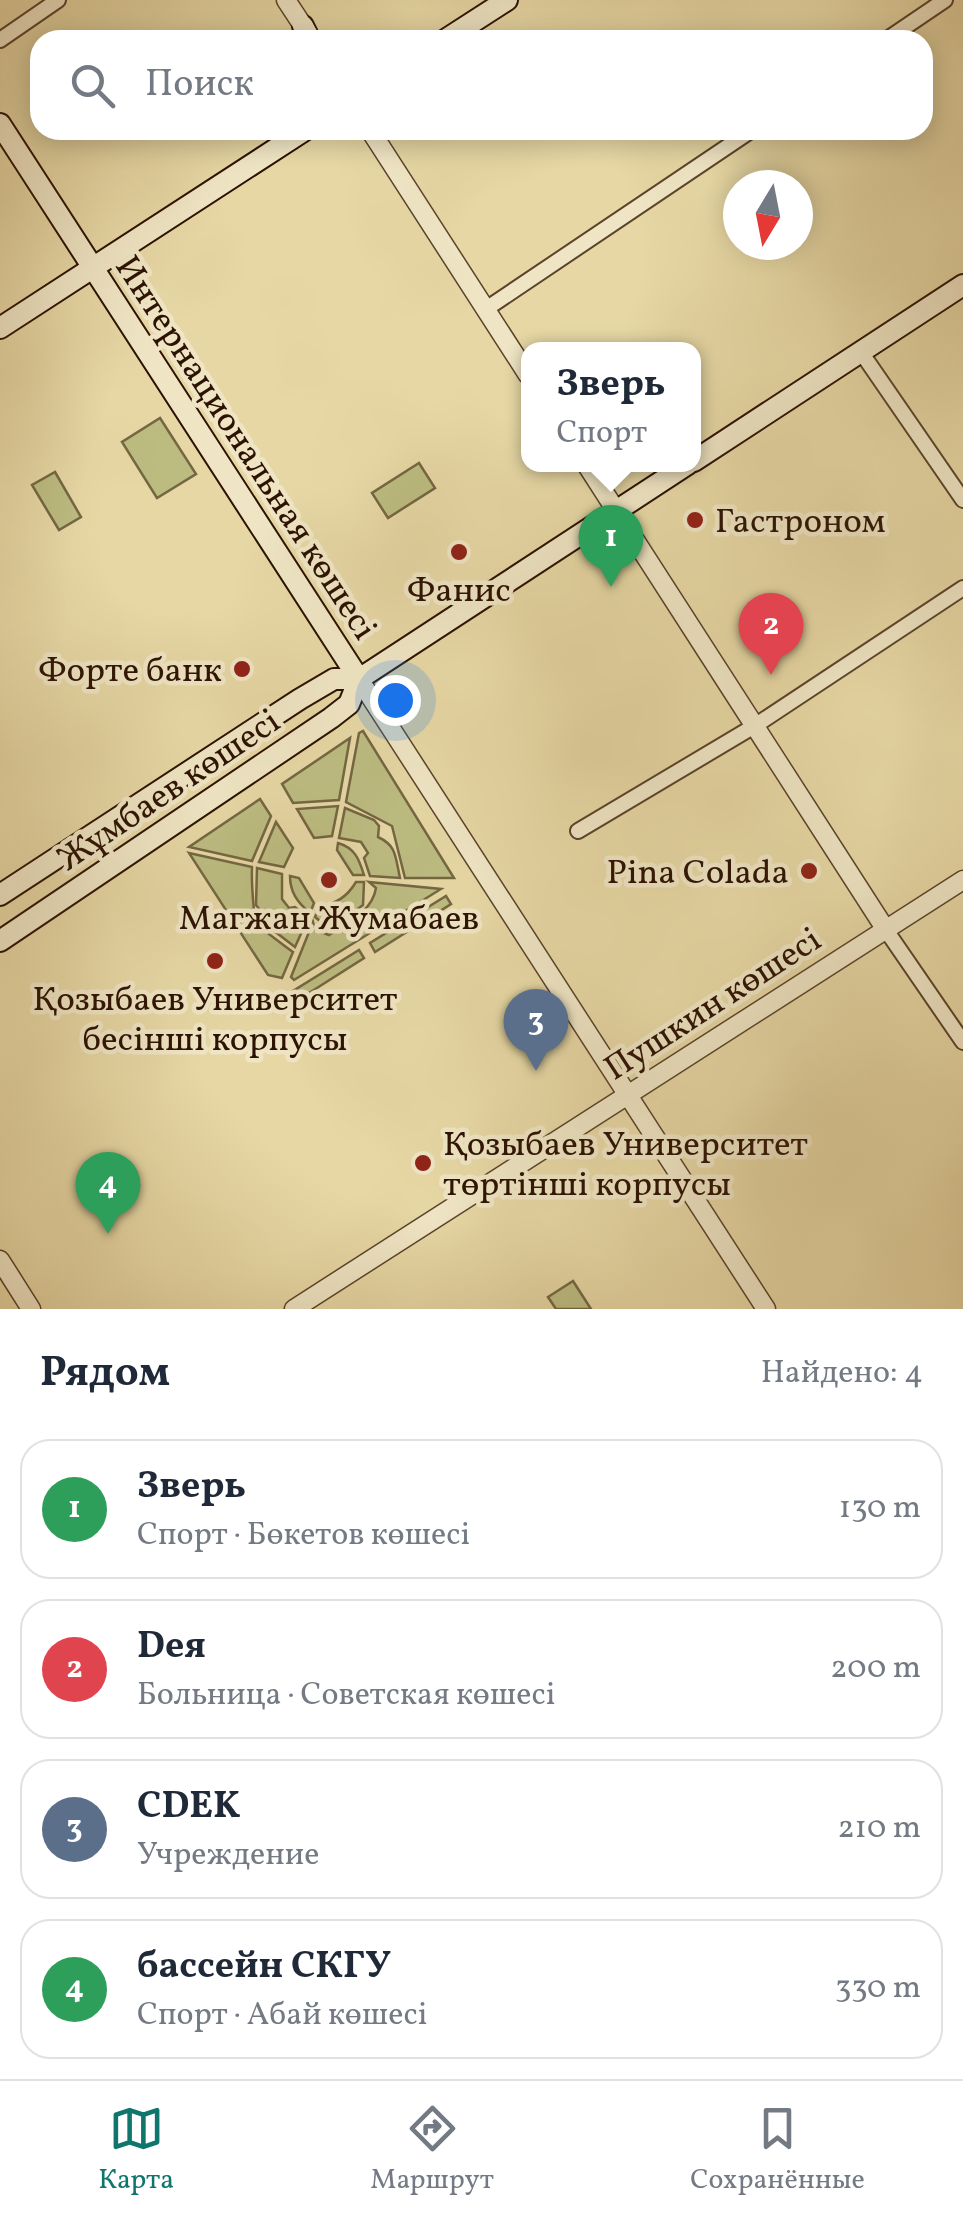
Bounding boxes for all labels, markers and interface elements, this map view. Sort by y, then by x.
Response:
search box [30,30,933,140]
icon: search [65,58,120,113]
text: Поиск [145,59,254,112]
north arrow [723,170,813,260]
street label: Интернациональная көшесі [102,247,387,650]
popup [521,342,701,472]
text: Зверь [556,359,666,412]
text: Спорт [556,412,647,456]
place label: Гастроном [715,499,885,547]
pin: 1 [578,504,644,587]
marker: Гастроном [684,509,706,531]
marker: Фанис [448,541,470,563]
place label: Фанис [407,568,511,616]
pin: 2 [738,592,804,675]
place label: Форте банк [38,648,222,696]
marker: Форте банк [231,658,253,680]
your location [370,675,421,726]
street label: Жұмбаев көшесі [49,699,291,884]
place label: Pina Colada [607,850,789,898]
marker: Pina Colada [798,860,820,882]
marker: Магжан Жумабаев [318,869,340,891]
place label: Магжан Жумабаев [179,896,479,944]
street label: Пушкин көшесі [596,917,831,1094]
marker: Қозыбаев Университет бесінші корпусы [204,950,226,972]
place label: Қозыбаев Университет бесінші корпусы [32,977,398,1065]
pin: 3 [504,988,568,1071]
place label: Қозыбаев Университет төртінші корпусы [443,1122,808,1210]
pin: 4 [76,1152,140,1234]
marker: Қозыбаев Университет төртінші корпусы [412,1152,434,1174]
text: Рядом [40,1345,170,1404]
text: Найдено: 4 [761,1352,923,1396]
text: Зверь [137,1461,246,1514]
text: 1 [68,1487,81,1531]
text: 130 m [839,1487,921,1531]
text: Спорт · Бөкетов көшесі [137,1514,470,1558]
text: Deя [137,1621,206,1674]
text: 2 [66,1647,83,1691]
text: 200 m [830,1647,921,1691]
text: Больница · Советская көшесі [137,1674,555,1718]
text: CDEK [137,1781,241,1834]
text: 3 [66,1807,83,1851]
text: 210 m [837,1807,921,1851]
text: Учреждение [137,1834,319,1878]
text: бассейн СКГУ [137,1941,391,1994]
text: 4 [65,1967,84,2011]
text: 330 m [835,1967,921,2011]
text: Спорт · Абай көшесі [137,1994,427,2038]
tab: Карта [98,2101,174,2200]
tab: Маршрут [370,2101,494,2200]
tab: Сохранённые [690,2101,865,2200]

